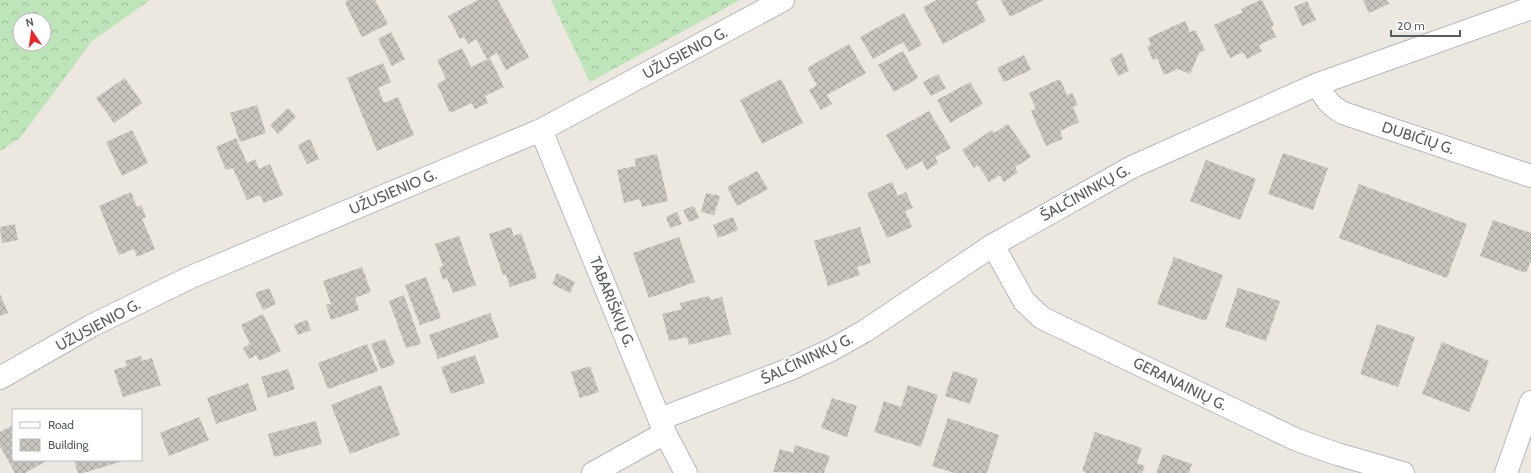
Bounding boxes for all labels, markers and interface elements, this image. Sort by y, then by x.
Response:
north arrow [12,12,52,52]
scale bar [1391,12,1460,38]
text: N [24,15,35,30]
text: 20 m [1397,18,1425,33]
street label: UŽUSIENIO G. [639,22,730,83]
street label: DUBIČIŲ G. [1380,117,1457,158]
street label: ŠALČININKŲ G. [1037,160,1133,225]
street label: UŽUSIENIO G. [346,165,439,219]
street label: TABARIŠKIŲ G. [586,254,639,350]
street label: UŽUSIENIO G. [52,294,143,355]
street label: ŠALČININKŲ G. [758,329,856,388]
street label: GERANAINIŲ G. [1130,354,1230,414]
legend [12,409,142,461]
text: Road [48,417,74,432]
text: Building [48,437,90,452]

